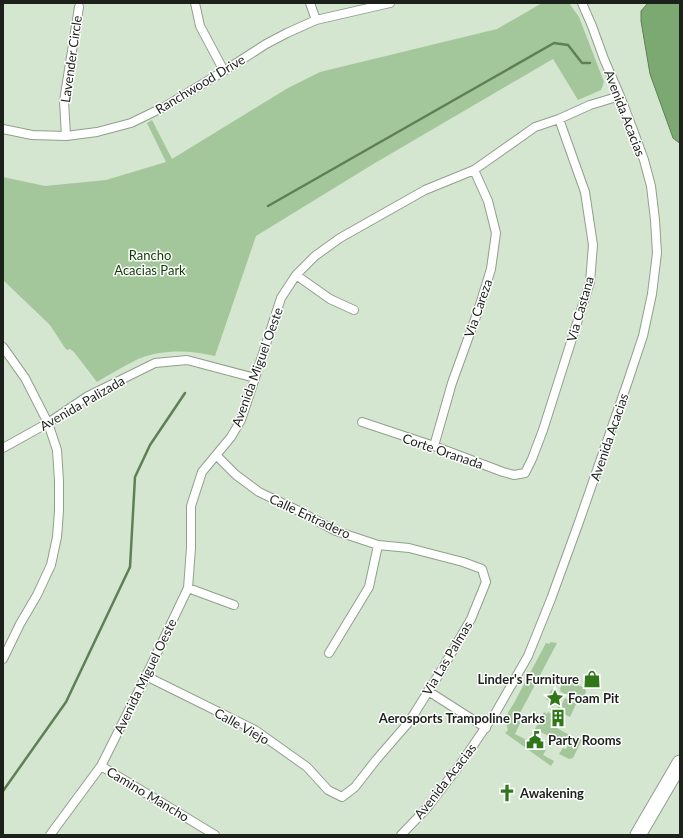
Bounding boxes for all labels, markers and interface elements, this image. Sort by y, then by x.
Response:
street label: Lavender Circle [57,14,85,104]
street label: Ranchwood Drive [152,51,248,117]
street label: Avenida Acacias [601,67,649,159]
park label: Rancho Acacias Park [114,247,186,278]
street label: Via Castana [563,274,597,344]
street label: Via Careza [461,277,495,339]
street label: Avenida Miguel Oeste [228,305,286,429]
street label: Avenida Palizada [37,372,127,434]
street label: Avenida Acacias [587,391,632,483]
street label: Corte Oranada [401,430,485,472]
street label: Calle Entradero [267,490,353,542]
street label: Avenida Miguel Oeste [110,616,180,736]
street label: Via Las Palmas [419,618,476,698]
shop icon: Linder's Furniture [582,669,602,689]
place label: Linder's Furniture [477,671,579,687]
place icon: Foam Pit [545,688,565,708]
place label: Foam Pit [568,690,619,706]
street label: Calle Viejo [212,704,272,748]
building icon: Aerosports Trampoline Parks [548,708,568,728]
place label: Aerosports Trampoline Parks [378,710,545,726]
public building icon: Party Rooms [525,730,545,750]
place label: Party Rooms [548,732,622,748]
street label: Avenida Acacias [411,740,480,822]
street label: Camino Mancho [104,763,192,825]
church icon: Awakening [497,783,517,803]
place label: Awakening [519,785,584,801]

